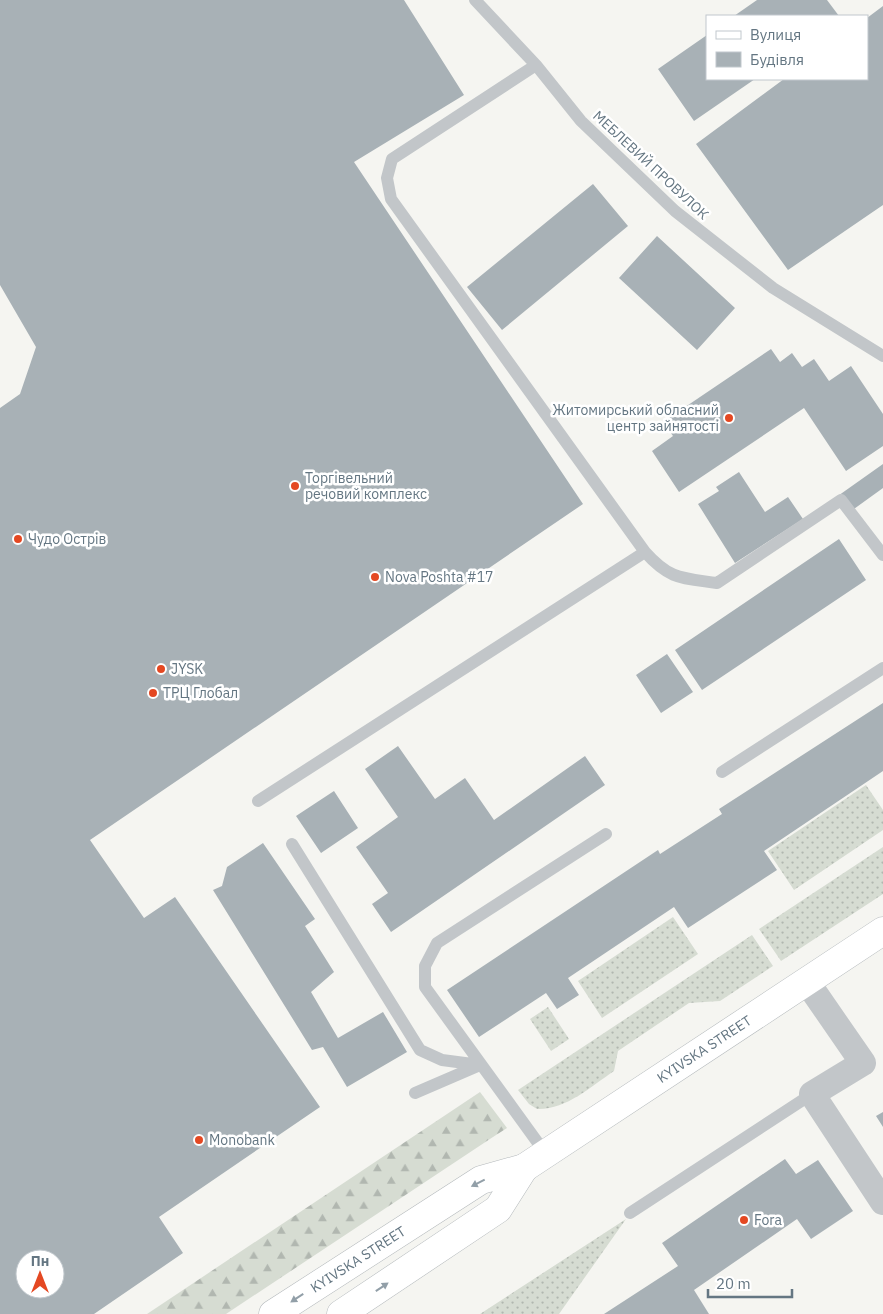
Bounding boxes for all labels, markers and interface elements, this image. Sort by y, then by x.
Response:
legend [706,15,868,80]
text: Вулиця [750,25,801,44]
text: Будівля [750,50,804,69]
street label: МЕБЛЕВИЙ ПРОВУЛОК [589,106,713,223]
place label: Житомирський обласний центр зайнятості [552,401,719,435]
marker: Житомирський обласний центр зайнятості [723,412,735,424]
place label: Торгівельний речовий комплекс [305,469,427,503]
marker: Торгівельний речовий комплекс [289,480,301,492]
place label: Чудо Острів [28,530,106,548]
marker: Чудо Острів [12,533,24,545]
place label: Nova Poshta #17 [385,568,493,586]
marker: Nova Poshta #17 [369,571,381,583]
place label: JYSK [171,660,203,678]
marker: JYSK [155,663,167,675]
place label: ТРЦ Глобал [163,684,238,702]
marker: ТРЦ Глобал [147,687,159,699]
street label: KYIVSKA STREET [654,1011,755,1087]
place label: Monobank [209,1131,276,1149]
marker: Monobank [193,1134,205,1146]
one-way arrow [471,1179,485,1187]
place label: Fora [754,1211,782,1229]
marker: Fora [738,1214,750,1226]
street label: KYIVSKA STREET [307,1222,409,1297]
north arrow [15,1249,65,1299]
text: Пн [31,1252,49,1270]
scale bar [708,1266,792,1298]
text: 20 m [716,1274,751,1293]
one-way arrow [375,1282,388,1292]
one-way arrow [290,1294,304,1303]

